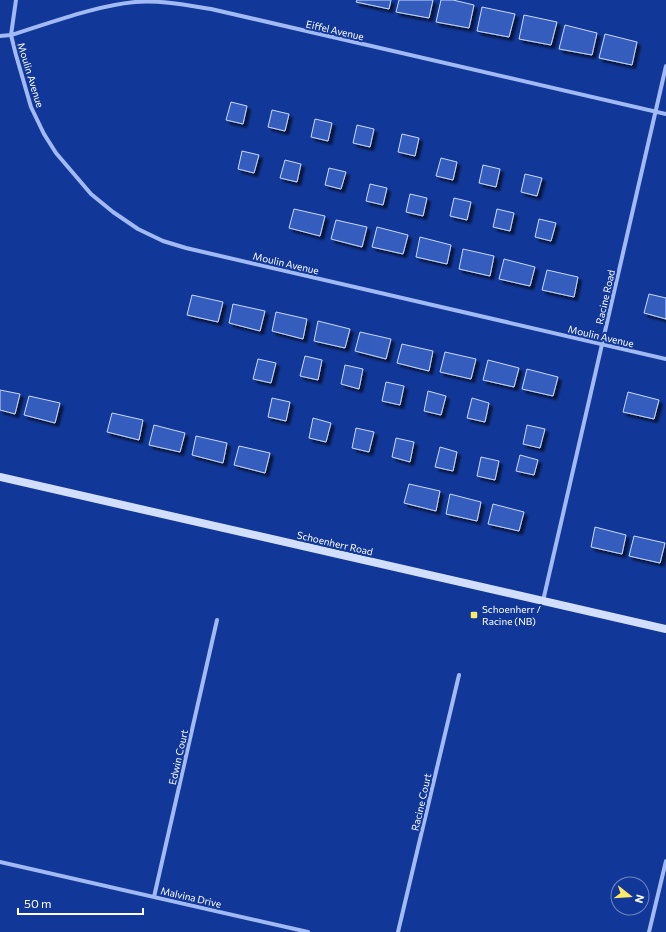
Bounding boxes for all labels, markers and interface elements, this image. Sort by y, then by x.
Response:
street label: Eiffel Avenue [305,18,365,42]
street label: Moulin Avenue [15,41,47,109]
street label: Moulin Avenue [252,250,320,276]
street label: Racine Road [593,268,617,325]
street label: Moulin Avenue [567,323,635,349]
street label: Schoenherr Road [296,528,374,558]
place label: Schoenherr / Racine (NB) [482,603,541,627]
marker: Schoenherr / Racine (NB) [469,610,479,620]
street label: Edwin Court [166,728,190,786]
street label: Racine Court [409,772,433,832]
north arrow [610,876,650,916]
street label: Malvina Drive [159,884,223,910]
scale bar [18,890,143,916]
text: N [633,893,647,905]
text: 50 m [24,896,52,910]

